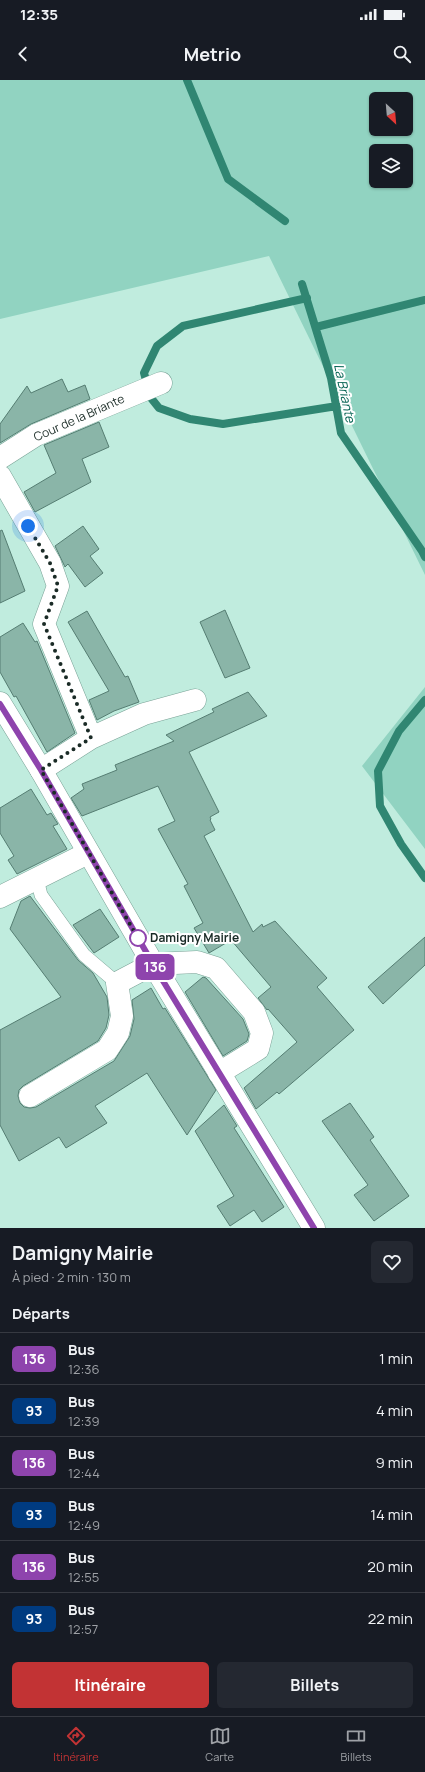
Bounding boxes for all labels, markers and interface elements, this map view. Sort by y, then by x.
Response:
text: 12:35 [20,4,58,25]
text: Metrio [184,42,241,66]
icon: back [12,43,34,65]
icon: search [391,43,413,65]
north arrow [369,92,413,136]
map controls [369,92,413,188]
button: layers [369,144,413,188]
water label: La Briante [330,362,360,425]
street label: Cour de la Briante [31,390,127,445]
your location [18,516,38,536]
marker: Damigny Mairie [129,929,147,947]
place label: Damigny Mairie [150,929,239,946]
line badge: 136 [132,954,178,980]
text: 136 [144,957,166,976]
text: Damigny Mairie [12,1240,153,1266]
button: heart [371,1241,413,1283]
text: À pied · 2 min · 130 m [12,1268,131,1286]
text: Départs [12,1303,70,1324]
text: Bus [68,1339,95,1360]
text: 1 min [379,1348,413,1369]
text: 136 [23,1349,45,1368]
text: 12:36 [68,1360,100,1378]
text: Bus [68,1391,95,1412]
text: 4 min [376,1400,413,1421]
text: 93 [26,1401,42,1420]
text: 12:39 [68,1412,100,1430]
text: Bus [68,1443,95,1464]
text: 9 min [376,1452,413,1473]
text: 136 [23,1453,45,1472]
text: 12:44 [68,1464,100,1482]
text: Bus [68,1495,95,1516]
text: 14 min [370,1504,413,1525]
text: 93 [26,1505,42,1524]
text: 12:49 [68,1516,100,1534]
text: Bus [68,1547,95,1568]
text: 20 min [367,1556,413,1577]
text: 136 [23,1557,45,1576]
text: 12:55 [68,1568,99,1586]
text: Bus [68,1599,95,1620]
text: 22 min [368,1608,413,1629]
text: 93 [26,1609,42,1628]
text: 12:57 [68,1620,98,1638]
button: Itinéraire [12,1662,209,1708]
button: Billets [217,1662,413,1708]
tab: Itinéraire [53,1725,99,1764]
tab: Carte [205,1725,234,1764]
tab: Billets [341,1725,372,1764]

